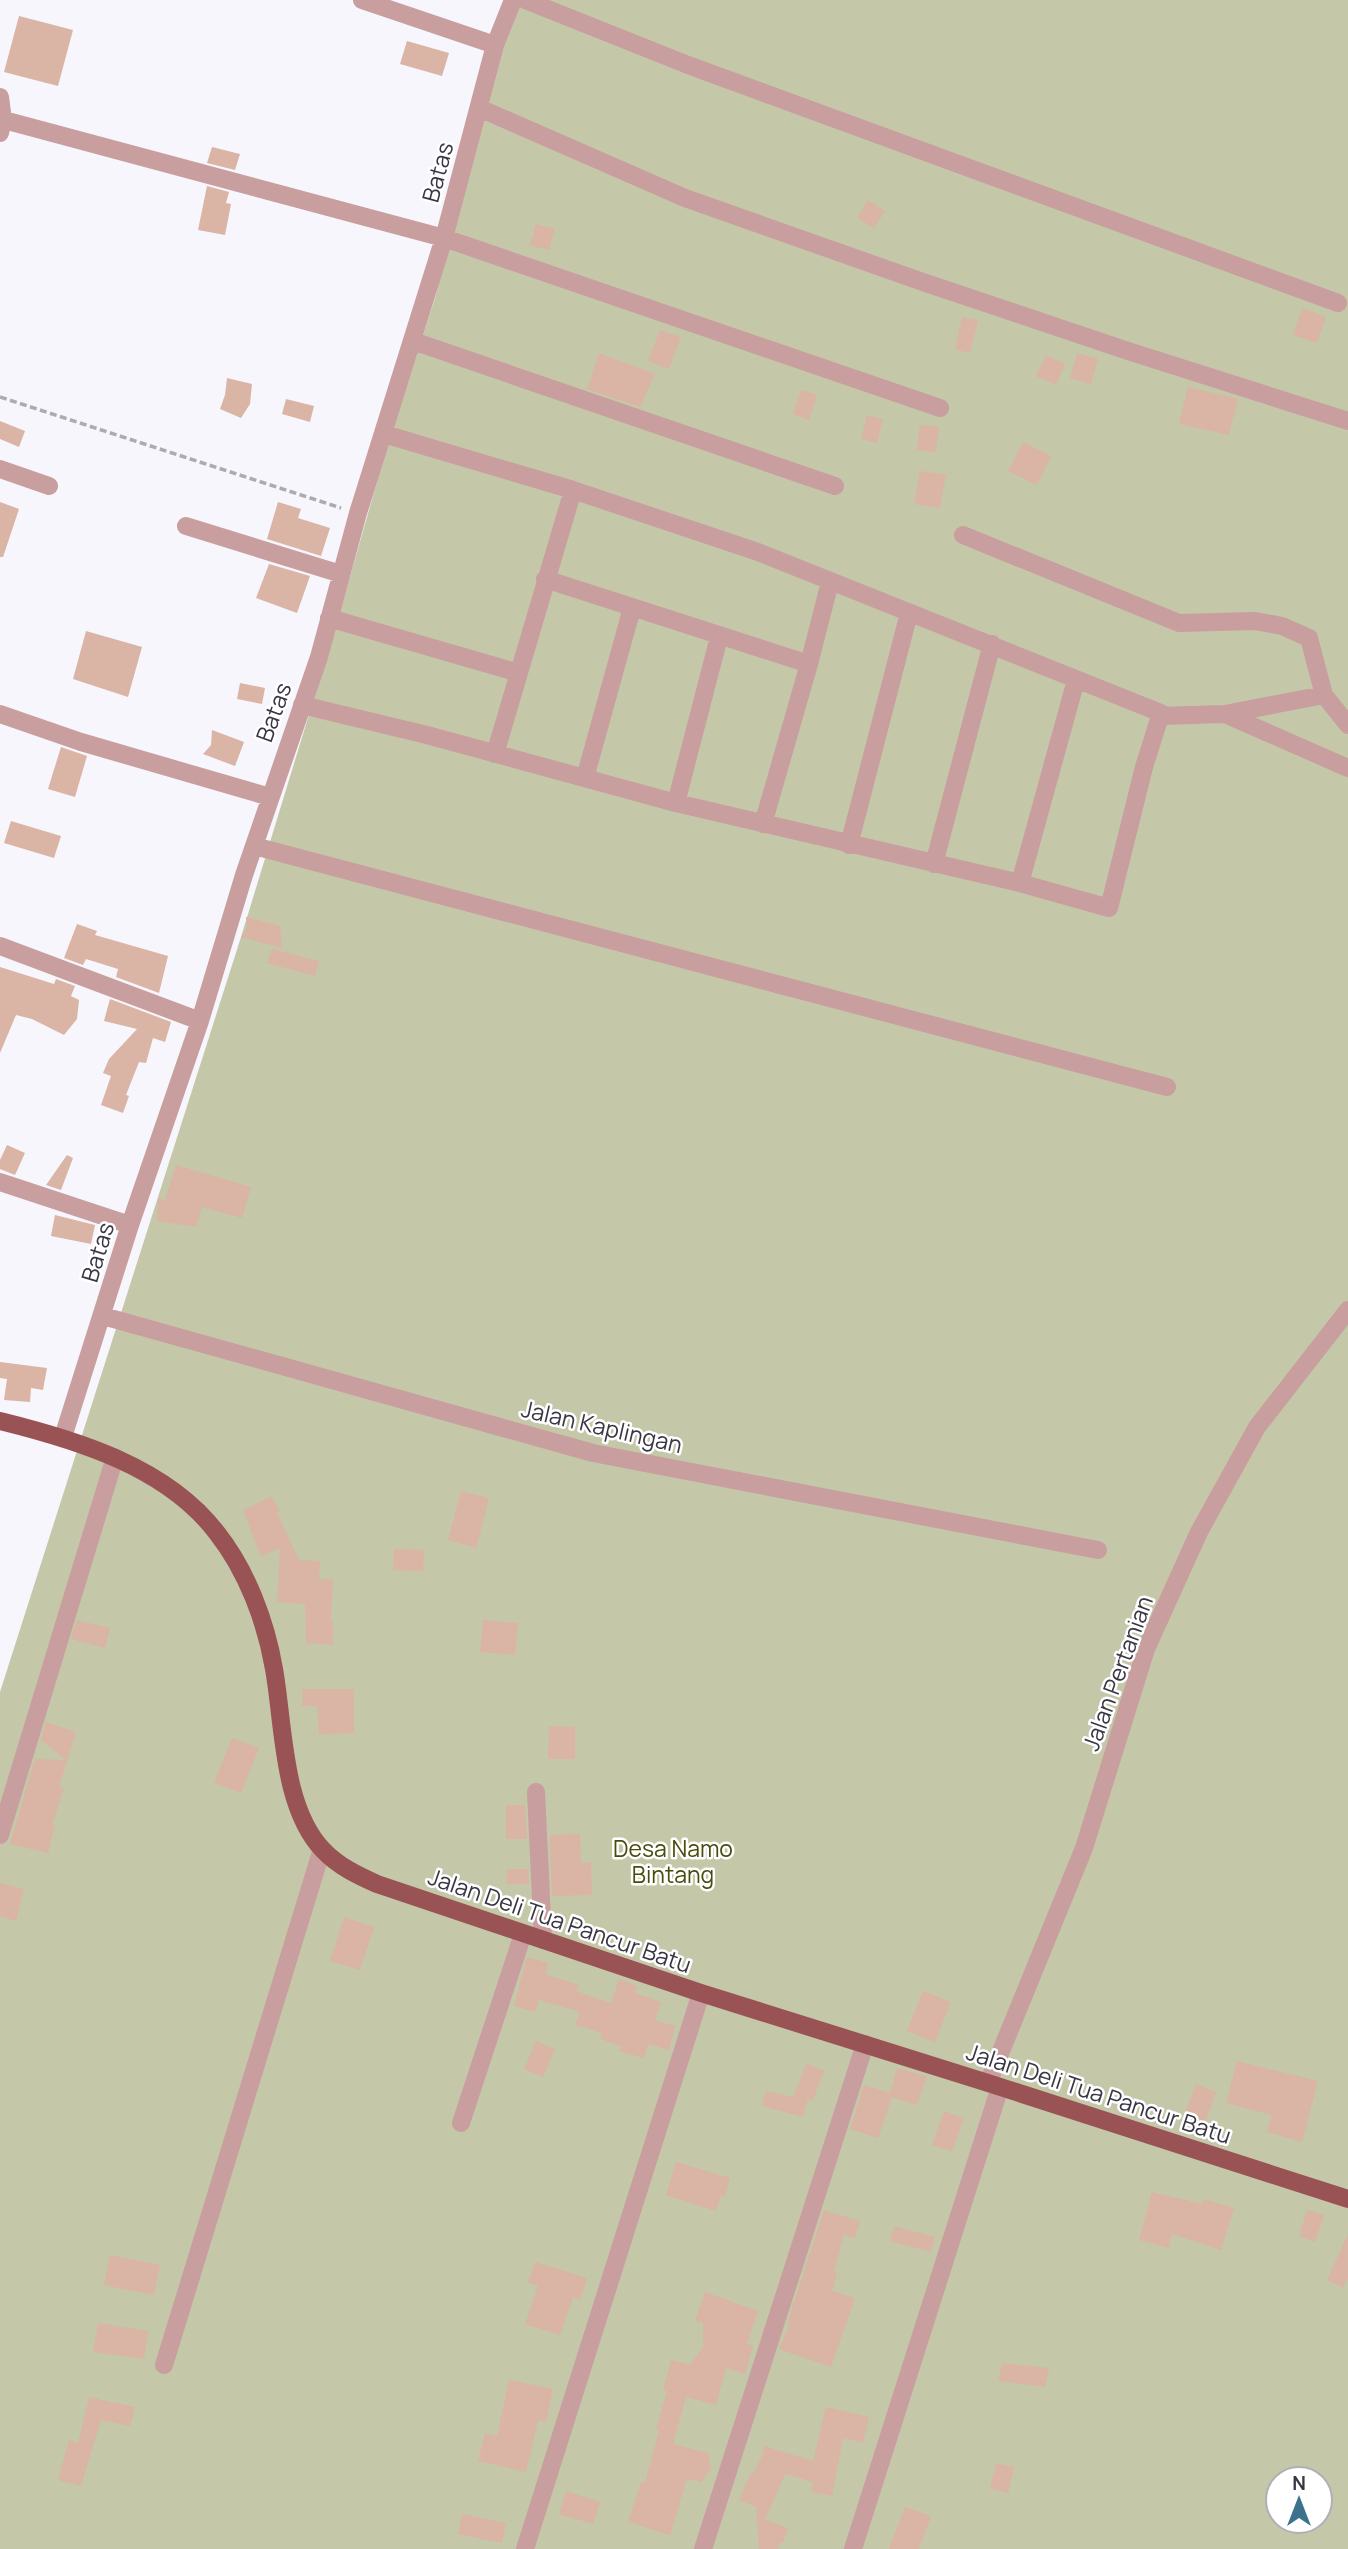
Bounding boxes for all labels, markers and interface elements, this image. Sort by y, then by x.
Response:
street label: Batas [414,138,460,206]
street label: Batas [248,678,298,746]
street label: Batas [73,1218,121,1286]
street label: Jalan Kaplingan [518,1392,686,1460]
street label: Jalan Pertanian [1074,1591,1160,1755]
park label: Desa Namo Bintang [613,1832,733,1890]
street label: Jalan Deli Tua Pancur Batu [424,1860,696,1980]
street label: Jalan Deli Tua Pancur Batu [963,2035,1235,2151]
north arrow [1264,2465,1334,2535]
text: N [1292,2470,1306,2496]

